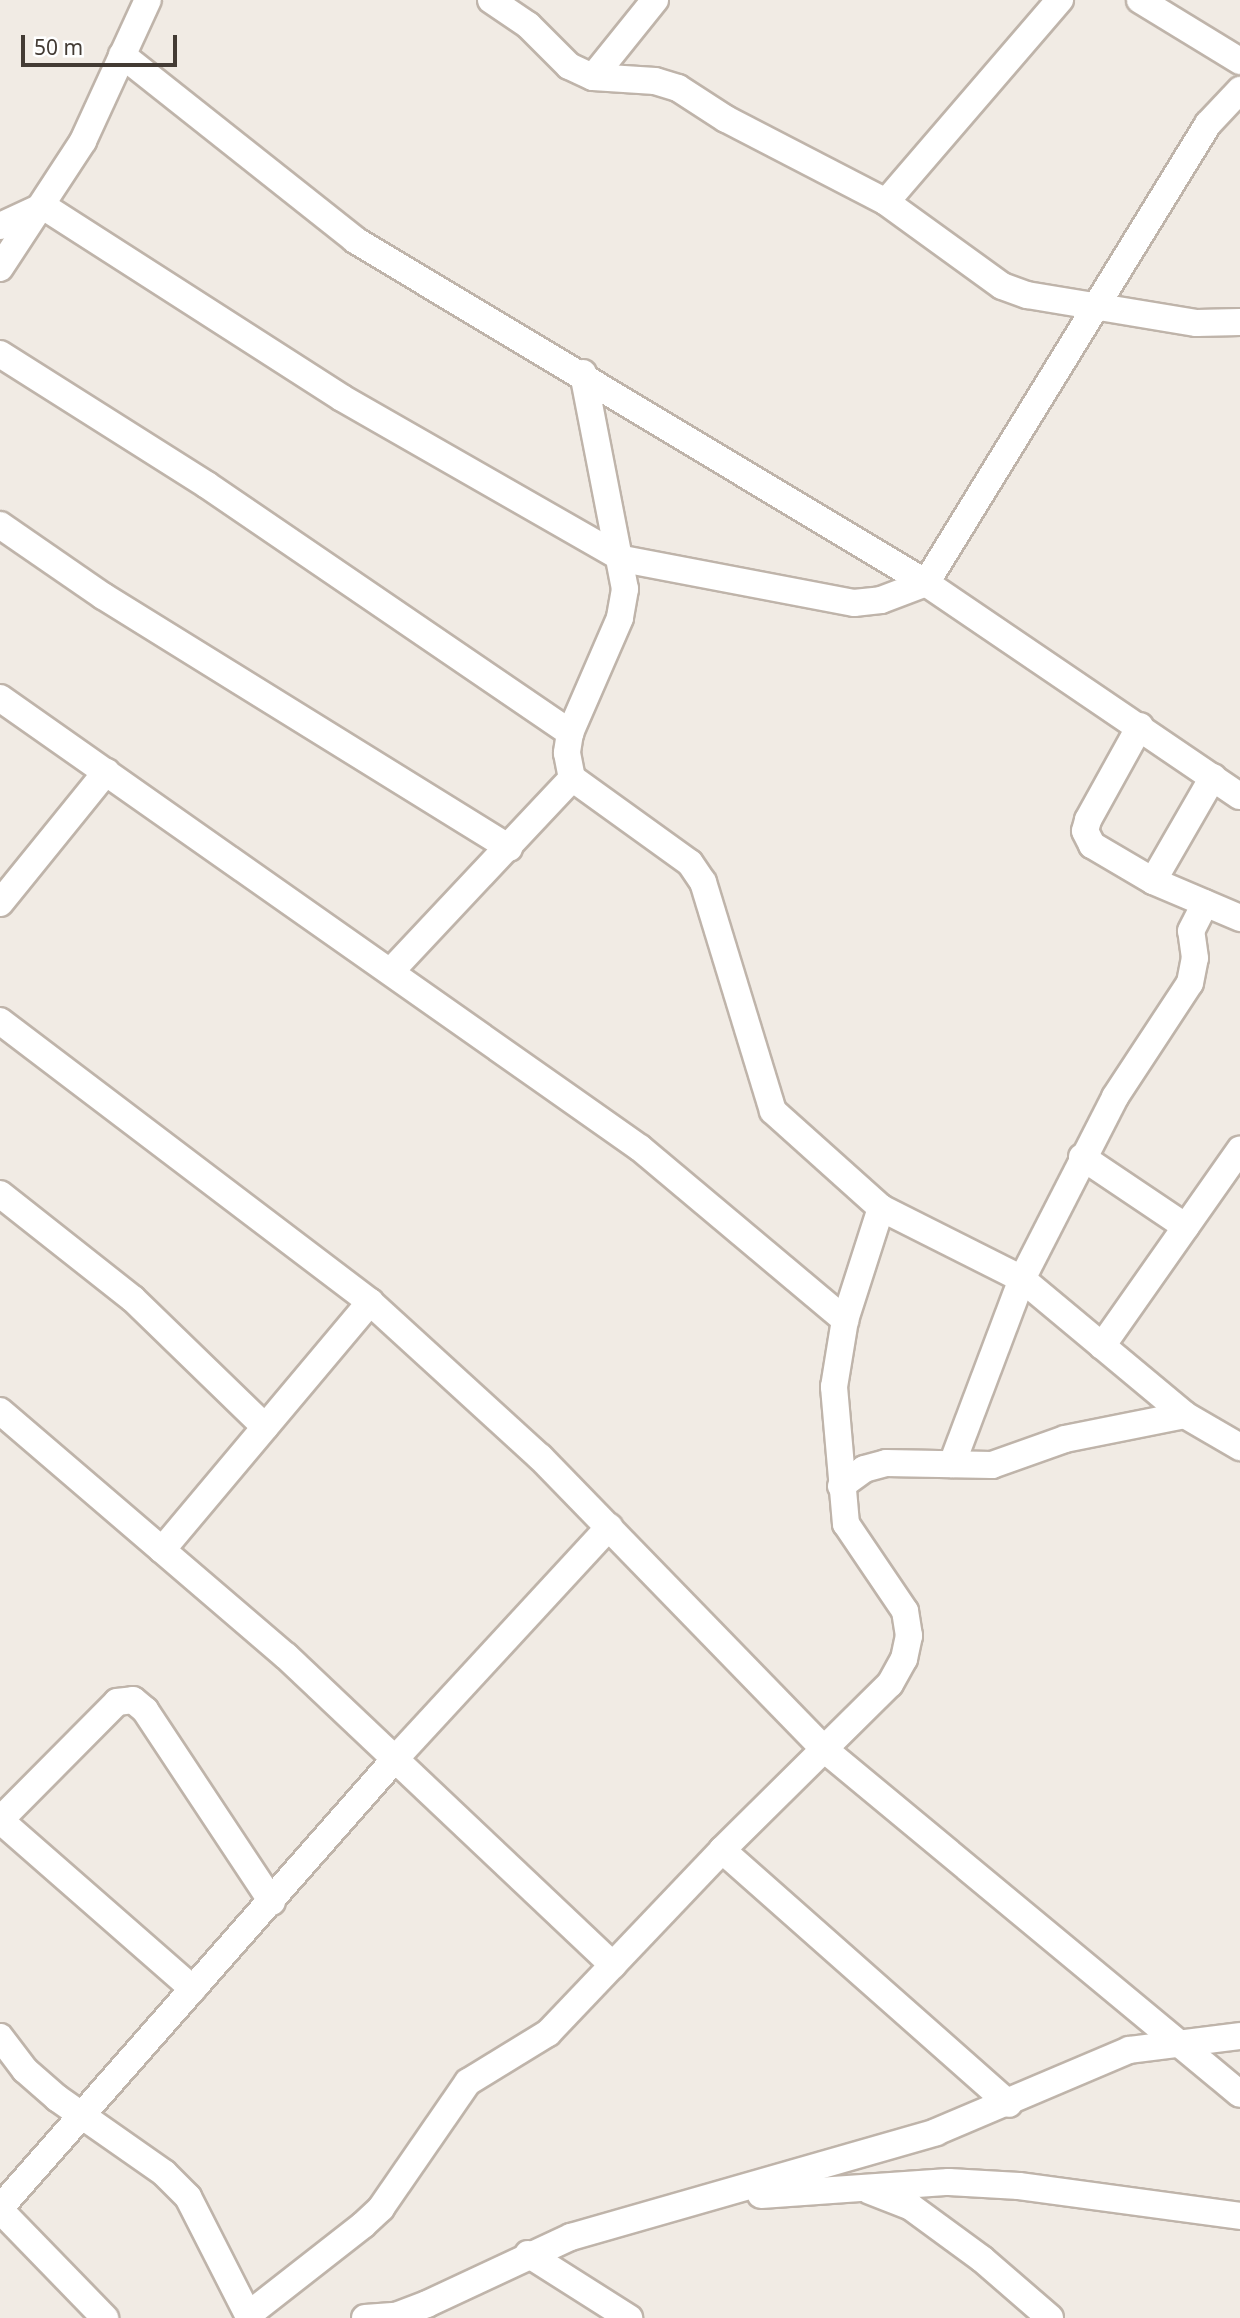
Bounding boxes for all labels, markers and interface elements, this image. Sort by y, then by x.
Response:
scale bar [24,21,180,65]
text: 50 m [34,33,83,61]

